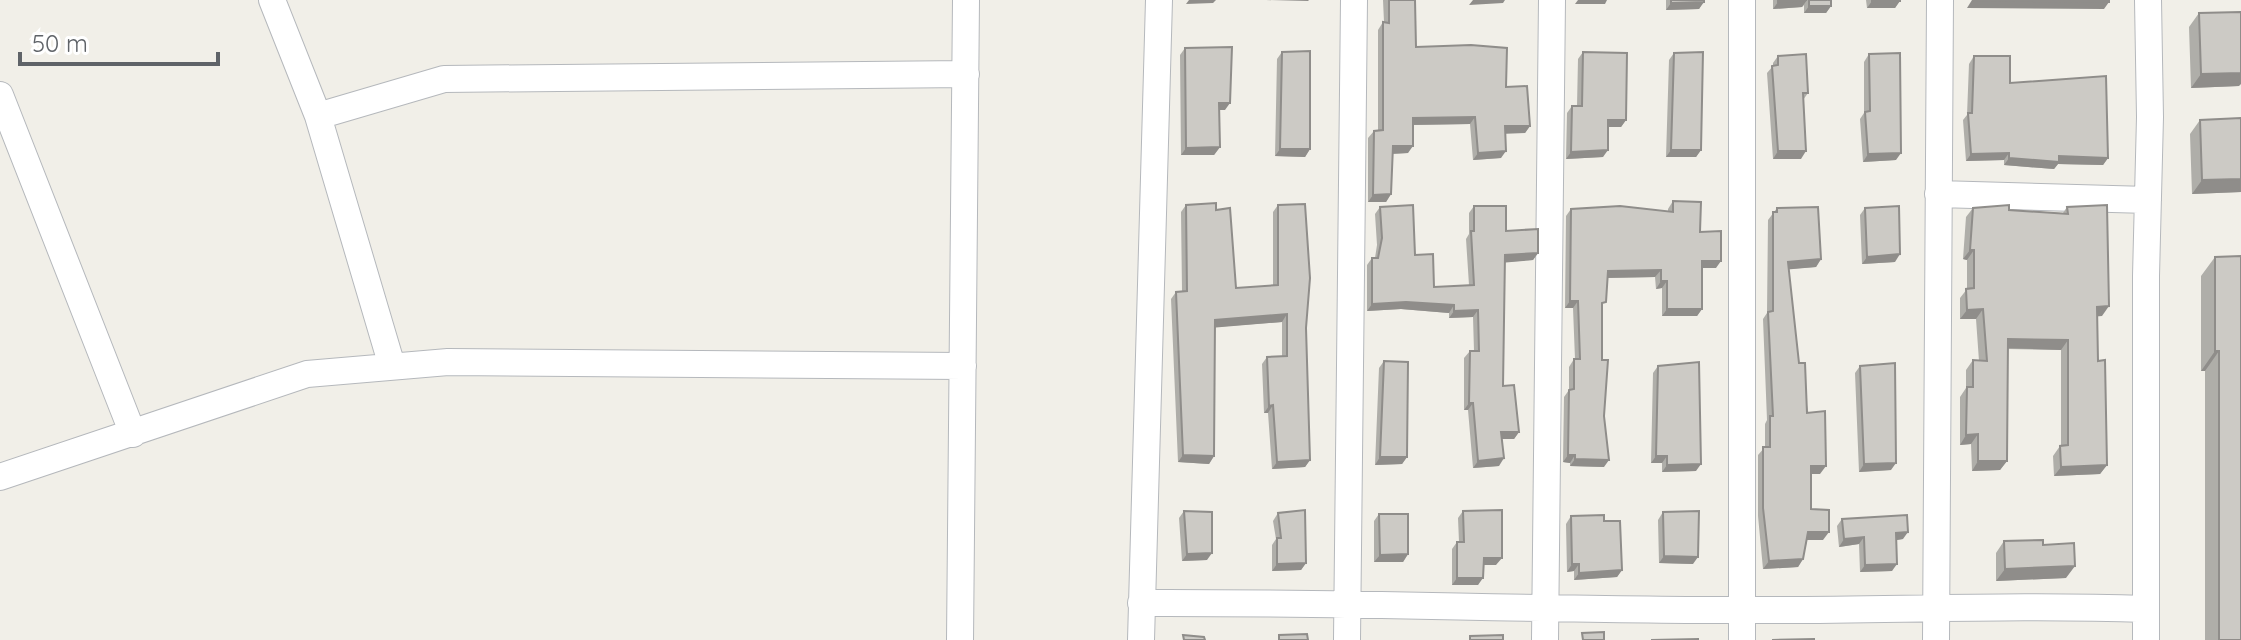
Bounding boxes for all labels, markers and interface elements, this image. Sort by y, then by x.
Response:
scale bar [20,16,218,66]
text: 50 m [32,28,88,58]

